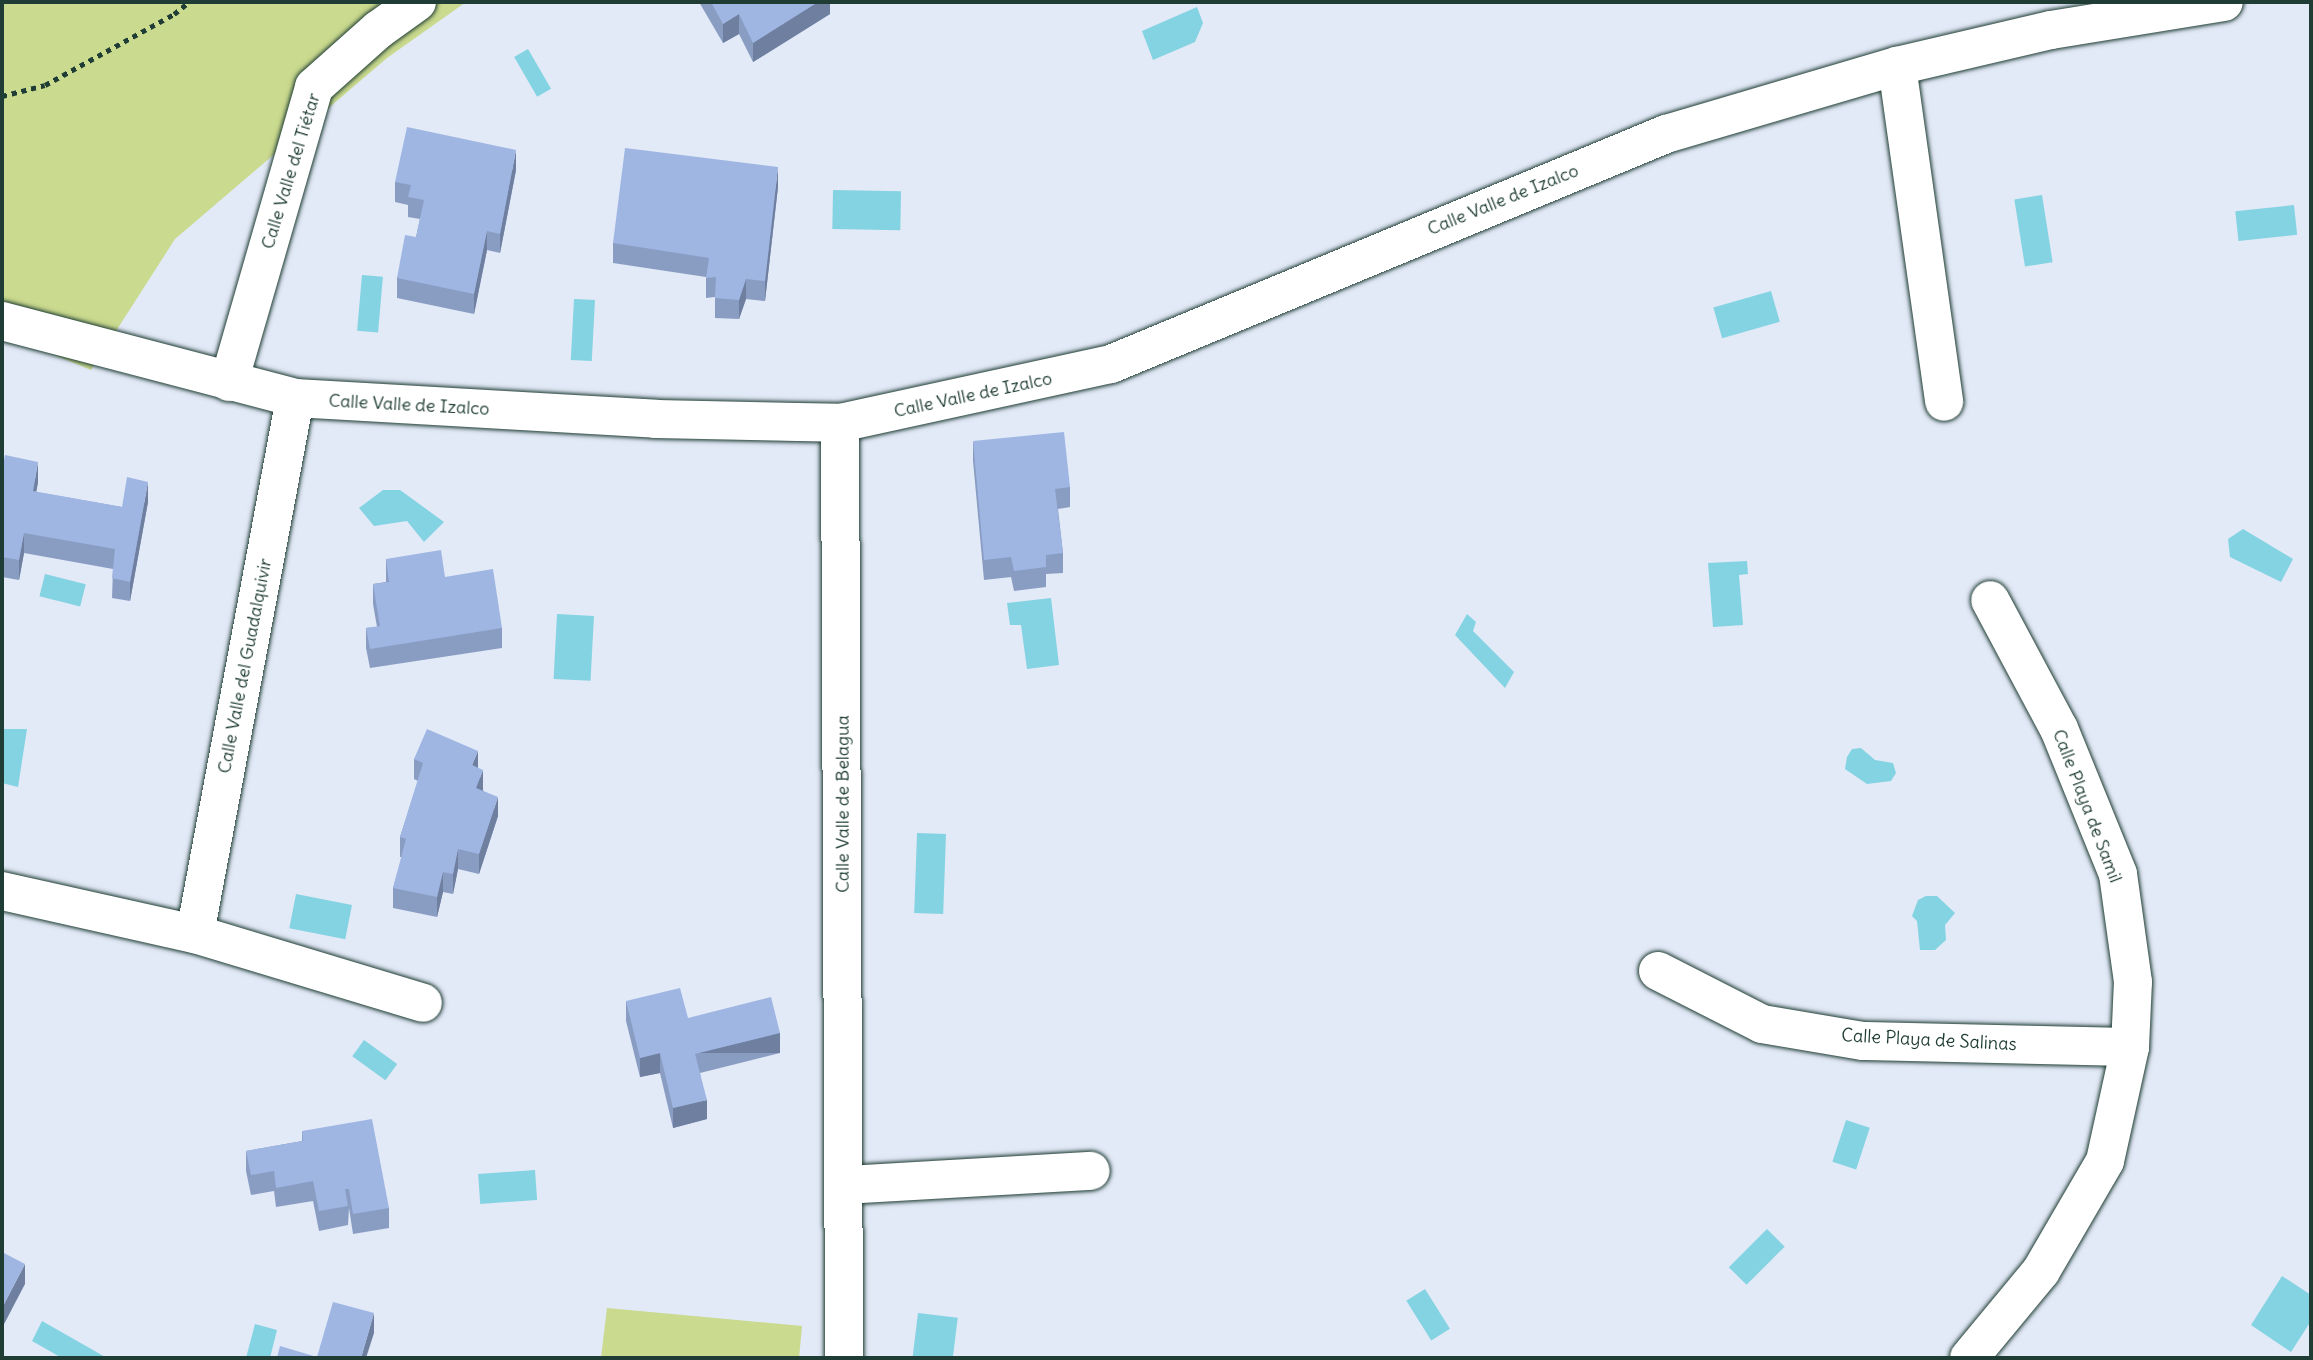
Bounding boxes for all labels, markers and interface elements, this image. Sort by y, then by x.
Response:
street label: Calle Valle del Tiétar [257,90,325,252]
street label: Calle Valle de Izalco [1424,160,1582,240]
street label: Calle Valle de Izalco [892,368,1054,422]
street label: Calle Valle de Izalco [328,390,490,420]
street label: Calle Valle del Guadalquivir [214,557,276,775]
street label: Calle Valle de Belagua [832,715,854,893]
street label: Calle Playa de Samil [2048,726,2126,886]
street label: Calle Playa de Salinas [1841,1025,2017,1055]

